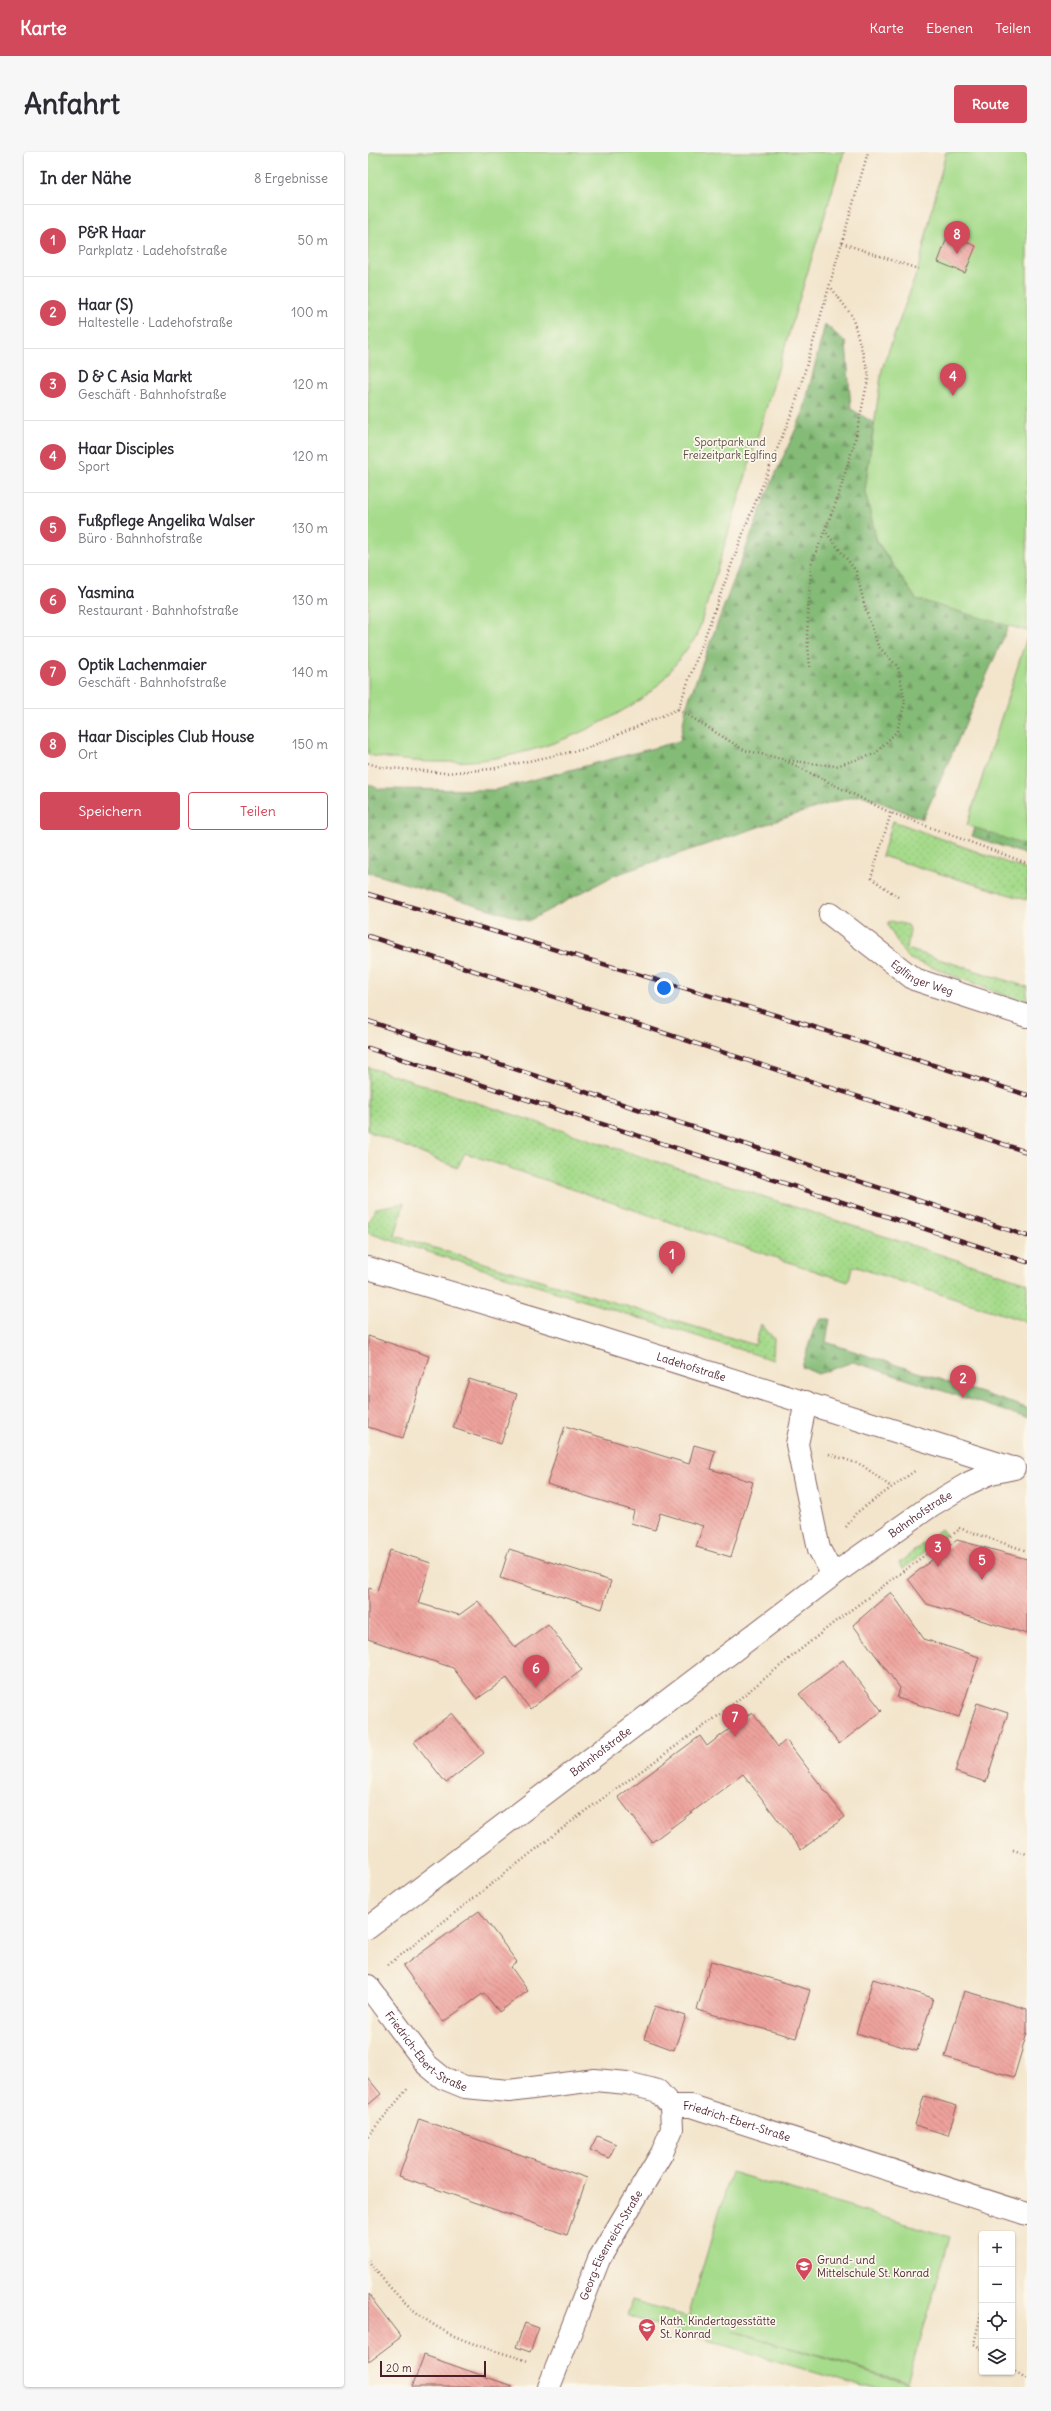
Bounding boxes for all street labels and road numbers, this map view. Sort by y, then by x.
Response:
street label: Eglfinger Weg [888,957,955,998]
street label: Ladehofstraße [655,1349,728,1384]
street label: Bahnhofstraße [886,1488,954,1541]
street label: Bahnhofstraße [567,1724,634,1779]
street label: Friedrich-Ebert-Straße [382,2008,469,2094]
street label: Friedrich-Ebert-Straße [683,2099,792,2145]
street label: Georg-Eisenreich-Straße [577,2188,645,2302]

